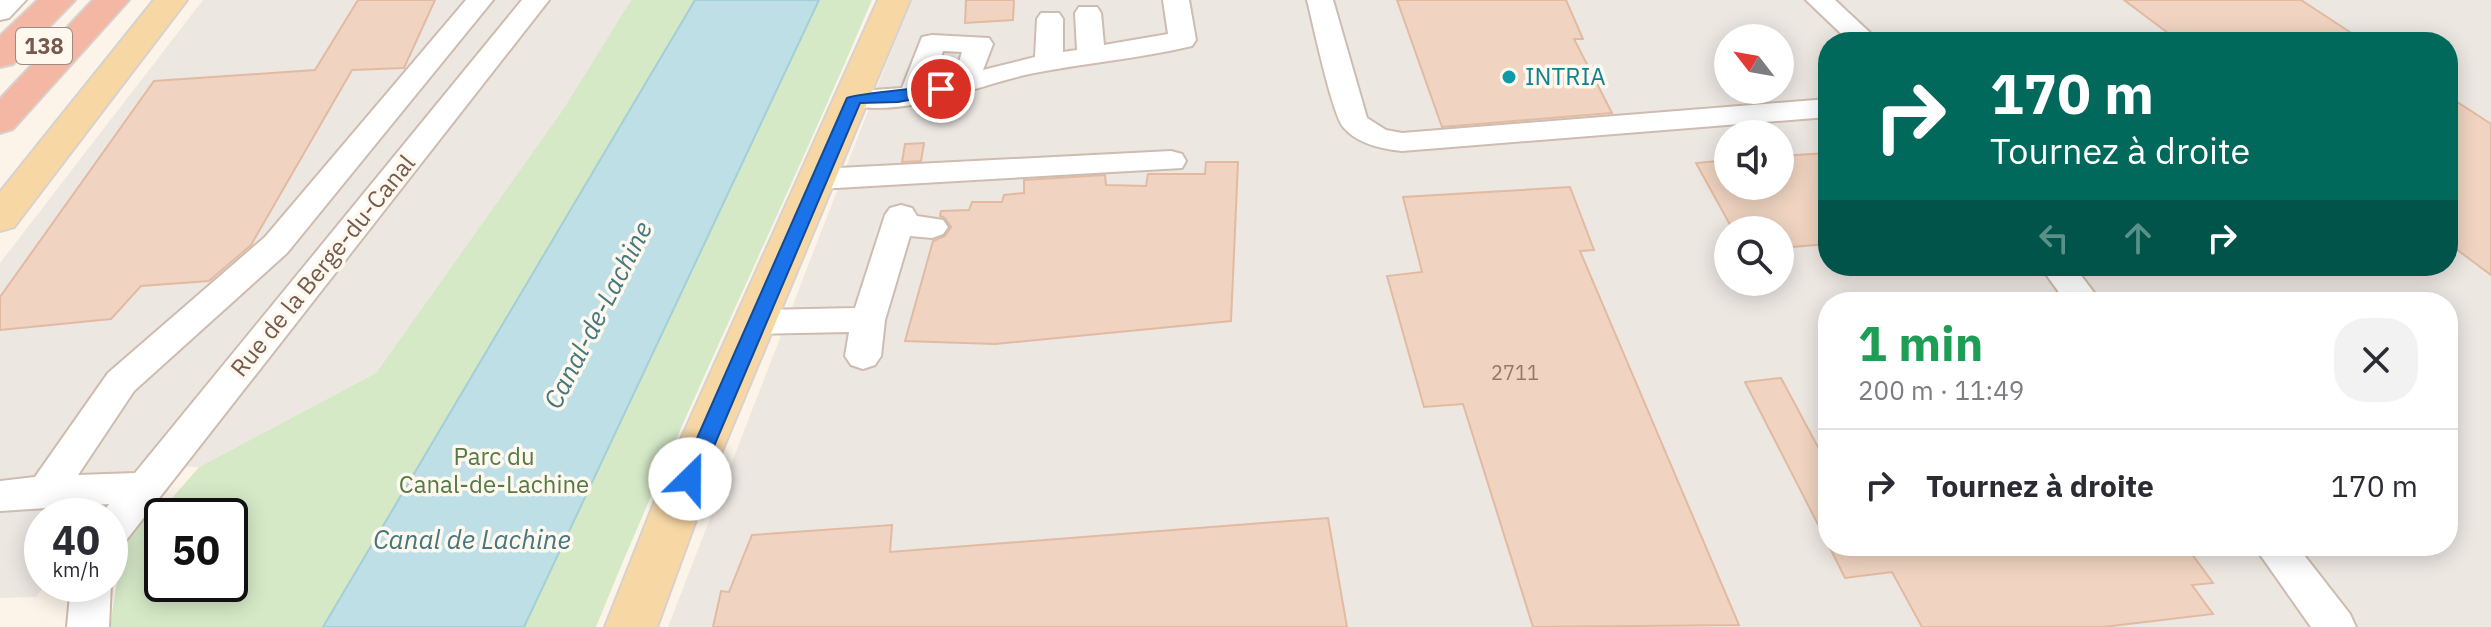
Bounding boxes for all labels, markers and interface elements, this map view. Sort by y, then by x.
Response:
north arrow [1714,24,1794,104]
map controls [1714,24,1794,296]
road number: 138 [16,28,72,64]
pin [907,55,975,123]
text: 170 m [1990,57,2154,129]
place label: INTRIA [1525,60,1606,92]
icon: right [1858,64,1962,168]
icon: arrive [919,67,963,111]
marker: INTRIA [1500,68,1518,86]
button: sound [1714,120,1794,200]
text: Tournez à droite [1990,127,2250,174]
street label: Rue de la Berge-du-Canal [223,148,422,383]
water label: Canal-de-Lachine [535,215,659,414]
button: search [1714,216,1794,296]
icon: left [2032,216,2076,260]
icon: ahead [2116,216,2160,260]
icon: right [2200,216,2244,260]
text: 1 min [1858,312,1983,374]
button: close [2334,318,2418,402]
house number: 2711 [1491,359,1539,386]
text: 200 m · 11:49 [1858,373,2024,407]
position arrow [648,437,732,521]
park label: Parc du Canal-de-Lachine [399,440,589,500]
icon: right [1858,463,1902,507]
text: Tournez à droite [1926,466,2154,505]
text: 170 m [2331,466,2418,505]
speed limit sign: 50 [144,498,248,602]
text: 40 [52,514,100,566]
water label: Canal de Lachine [373,522,571,556]
text: km/h [52,556,100,583]

